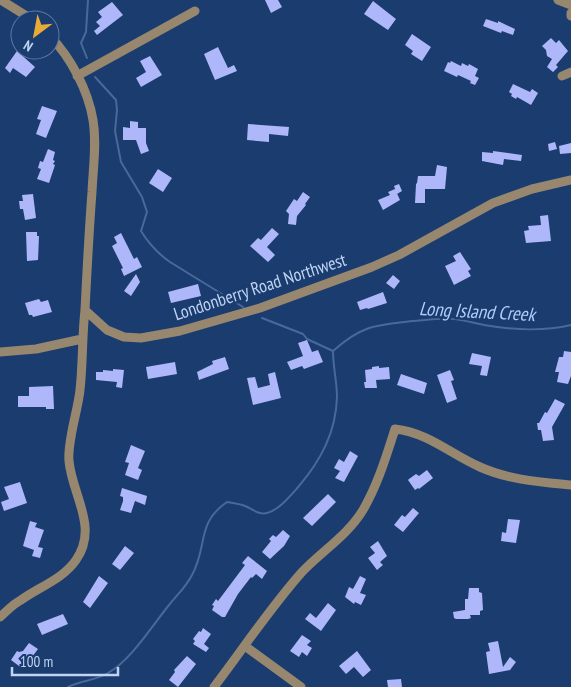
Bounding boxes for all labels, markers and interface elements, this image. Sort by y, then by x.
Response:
north arrow [10,10,60,60]
text: N [20,36,36,56]
street label: Londonberry Road Northwest [171,248,349,325]
water label: Long Island Creek [419,296,538,326]
scale bar [12,644,119,676]
text: 100 m [20,652,53,671]

